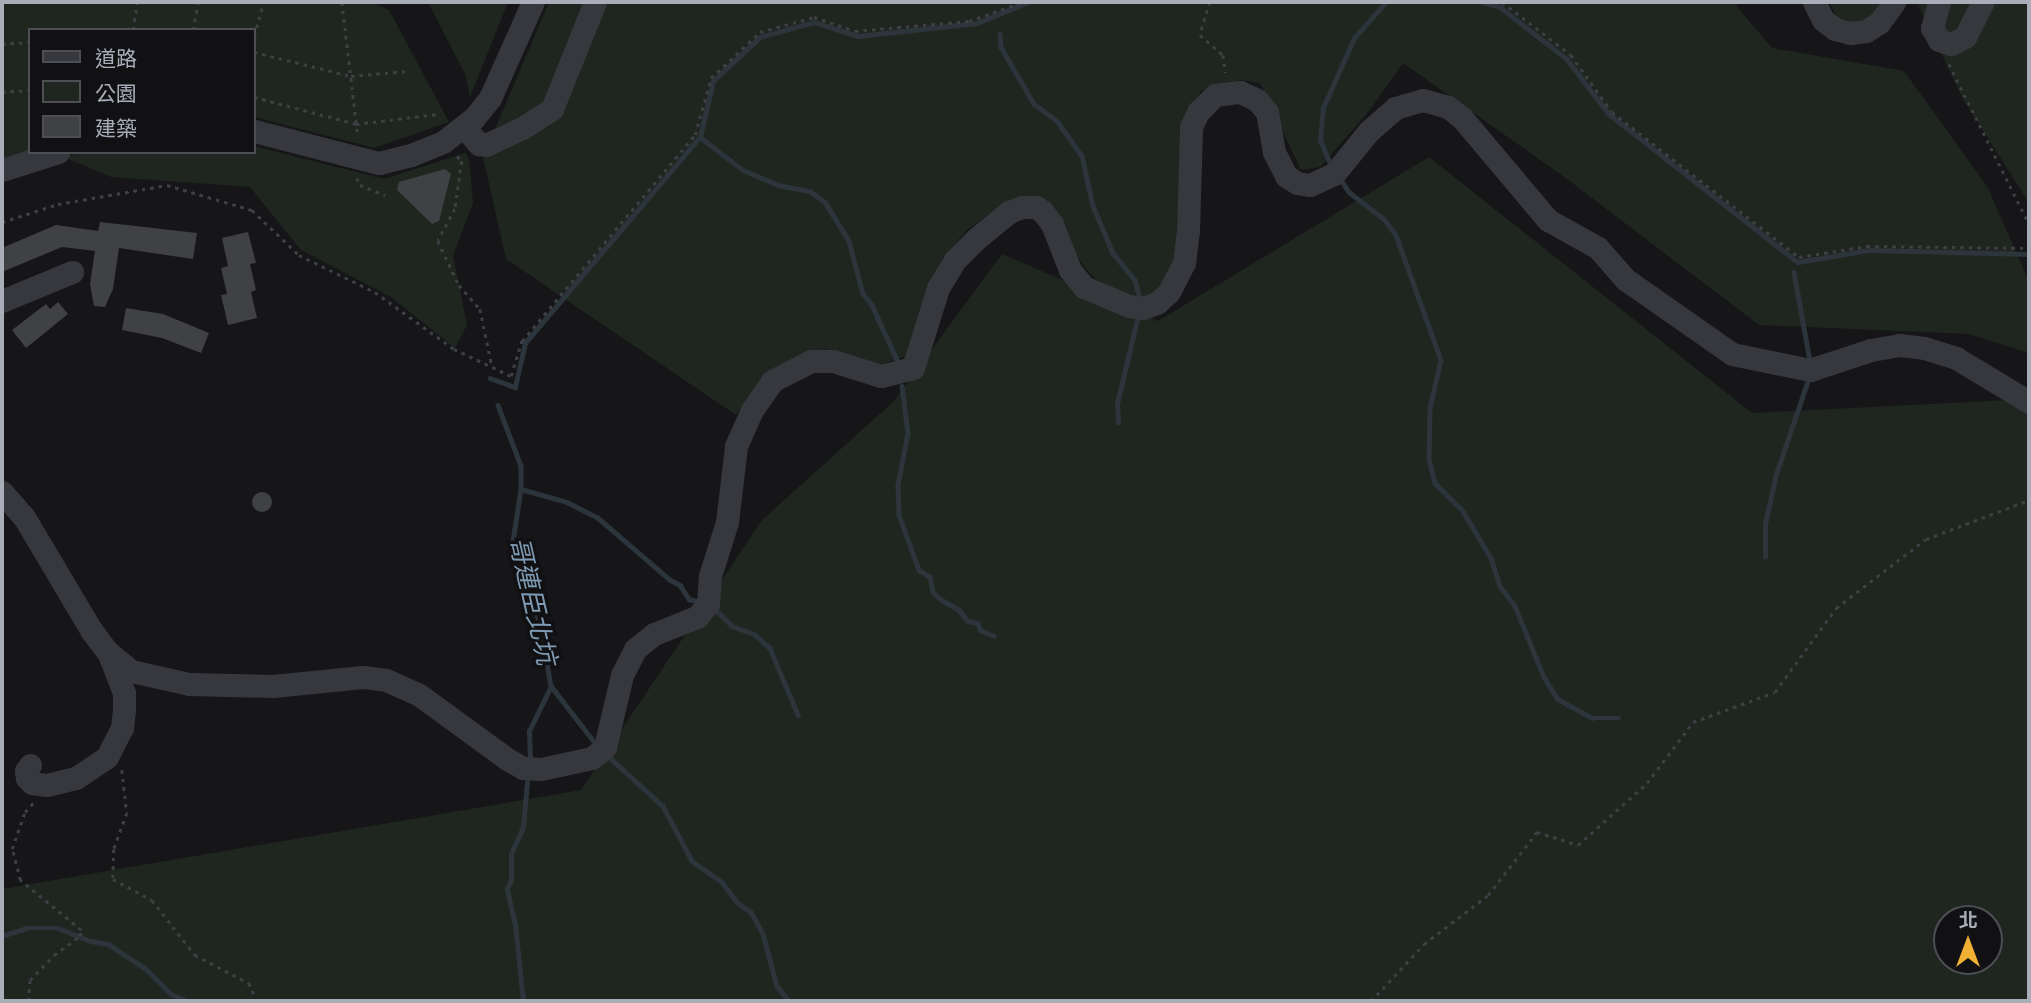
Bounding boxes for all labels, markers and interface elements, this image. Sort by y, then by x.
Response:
legend [28,28,256,154]
text: 道路 [95,46,137,72]
text: 公園 [95,81,137,107]
text: 建築 [95,116,137,142]
water label: 哥連臣北坑 [502,534,562,668]
north arrow [1933,905,2003,975]
text: 北 [1958,909,1978,932]

